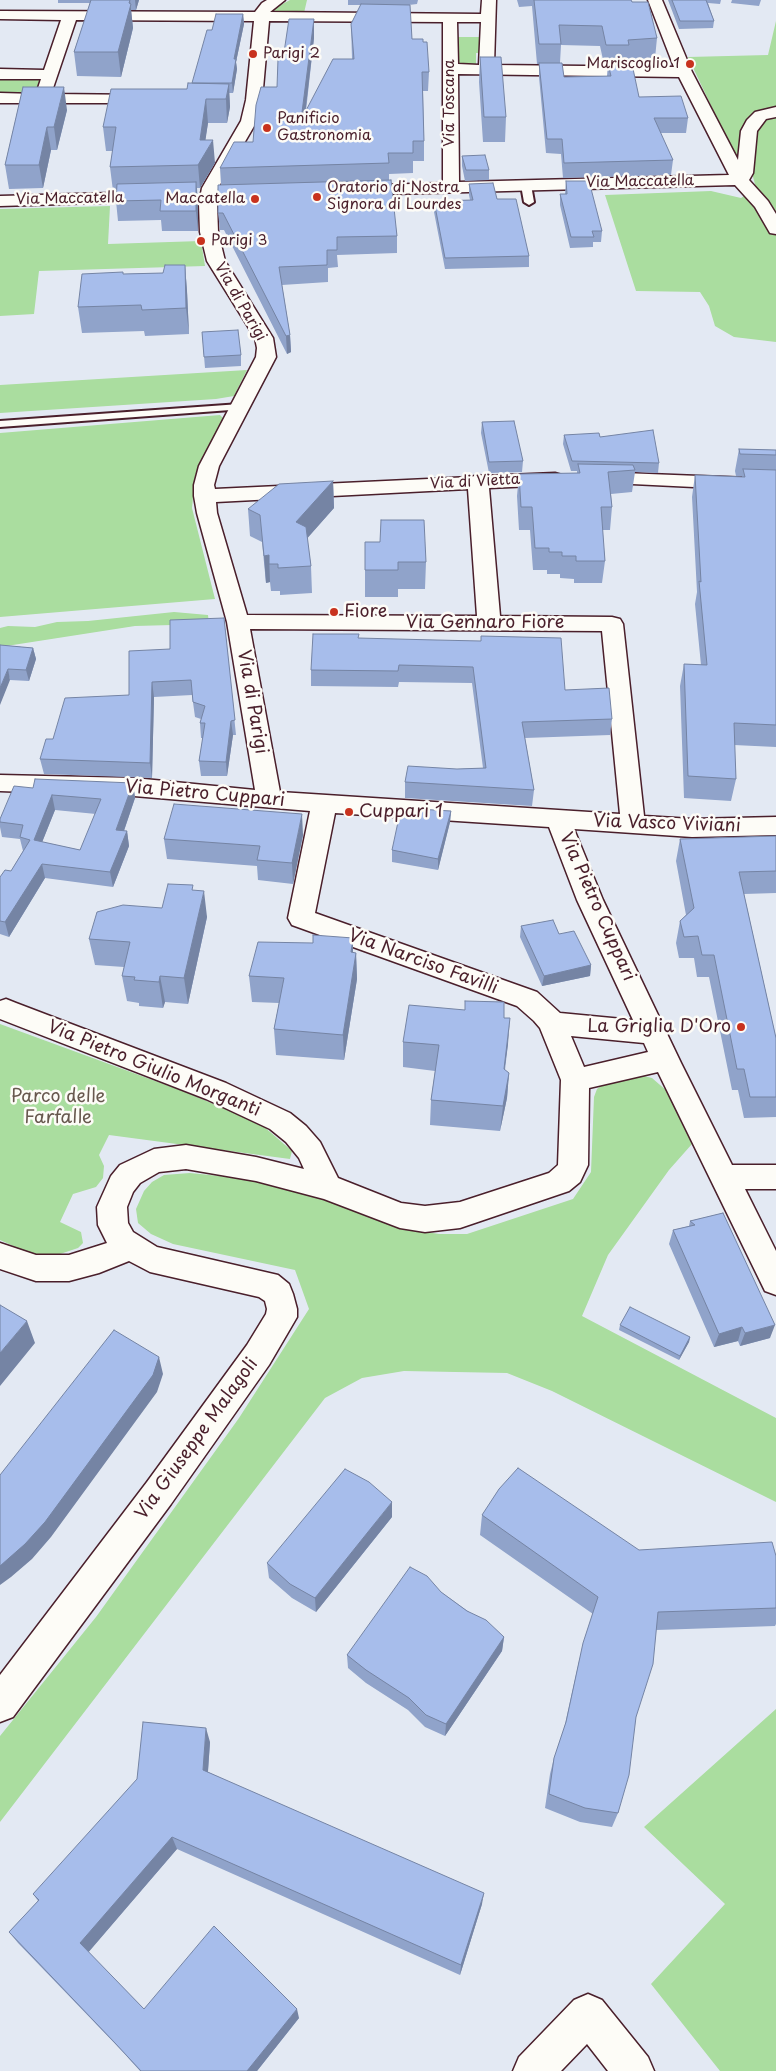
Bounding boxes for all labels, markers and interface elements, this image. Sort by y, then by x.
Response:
place label: Parigi 2 [263,45,320,63]
marker: Parigi 2 [247,48,259,60]
place label: Mariscoglio 1 [587,55,680,73]
marker: Mariscoglio 1 [684,58,696,70]
street label: Via Toscana [441,59,459,147]
place label: Panificio Gastronomia [277,110,371,145]
marker: Panificio Gastronomia [261,122,273,134]
street label: Via Maccatella [586,172,694,192]
place label: Oratorio di Nostra Signora di Lourdes [327,179,461,214]
street label: Via Maccatella [16,189,124,209]
place label: Maccatella [165,190,245,208]
marker: Oratorio di Nostra Signora di Lourdes [311,191,323,203]
marker: Maccatella [249,193,261,205]
place label: Parigi 3 [211,232,267,250]
marker: Parigi 3 [195,235,207,247]
street label: Via di Parigi [210,259,270,345]
street label: Via di Vietta [430,471,520,493]
place label: Fiore [344,601,387,623]
marker: Fiore [328,606,340,618]
street label: Via Gennaro Fiore [406,612,564,634]
street label: Via di Parigi [232,648,272,756]
street label: Via Pietro Cuppari [124,776,286,812]
place label: Cuppari 1 [359,801,443,823]
marker: Cuppari 1 [343,806,355,818]
street label: Via Vasco Viviani [593,811,741,837]
street label: Via Pietro Cuppari [555,829,639,985]
street label: Via Narciso Favilli [345,925,501,999]
street label: Via Pietro Giulio Morganti [44,1016,264,1122]
place label: La Griglia D'Oro [587,1016,731,1038]
marker: La Griglia D'Oro [735,1021,747,1033]
park label: Parco delle Farfalle [11,1086,105,1128]
street label: Via Giuseppe Malagoli [131,1354,263,1524]

